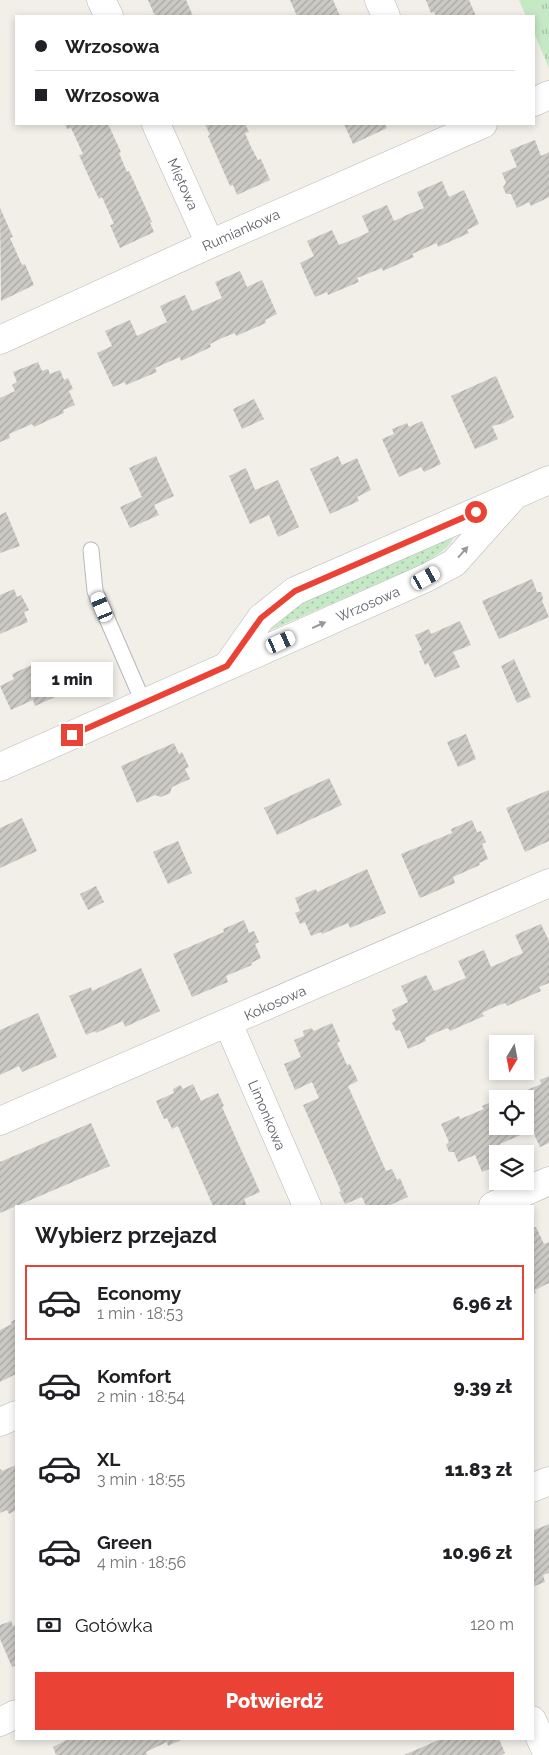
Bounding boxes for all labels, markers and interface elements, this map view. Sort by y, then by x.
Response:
text: Wrzosowa [65,35,159,57]
text: Wrzosowa [65,84,159,106]
street label: Miętowa [165,156,201,212]
street label: Rumiankowa [200,206,282,254]
route start [465,501,487,523]
one-way arrow [457,547,469,559]
car [409,564,442,592]
street label: Wrzosowa [334,583,402,625]
car [89,590,114,624]
one-way arrow [312,621,326,629]
car [264,629,297,655]
callout: 1 min [31,662,113,698]
text: 1 min [51,670,93,689]
route end [61,724,83,746]
street label: Kokosowa [242,982,308,1024]
north arrow [489,1035,534,1080]
map controls [489,1035,534,1190]
street label: Limonkowa [245,1078,289,1152]
button: locate [489,1090,534,1135]
button: layers [489,1145,534,1190]
text: Wybierz przejazd [35,1222,217,1248]
icon: car [37,1280,82,1325]
text: Economy [97,1282,181,1304]
text: 6.96 zł [452,1292,512,1314]
text: 1 min · 18:53 [97,1304,183,1323]
icon: car [37,1363,82,1408]
text: Komfort [97,1365,171,1387]
text: 9.39 zł [454,1375,512,1397]
text: 2 min · 18:54 [97,1387,185,1406]
icon: car [37,1446,82,1491]
text: XL [97,1448,120,1470]
text: 11.83 zł [445,1458,512,1480]
text: 3 min · 18:55 [97,1470,185,1489]
icon: car [37,1529,82,1574]
text: Green [97,1531,152,1553]
text: 10.96 zł [442,1541,512,1563]
text: 4 min · 18:56 [97,1553,186,1572]
icon: cash [35,1611,63,1639]
text: Gotówka [75,1614,153,1636]
text: 120 m [470,1615,514,1634]
button: Potwierdź [35,1672,514,1730]

